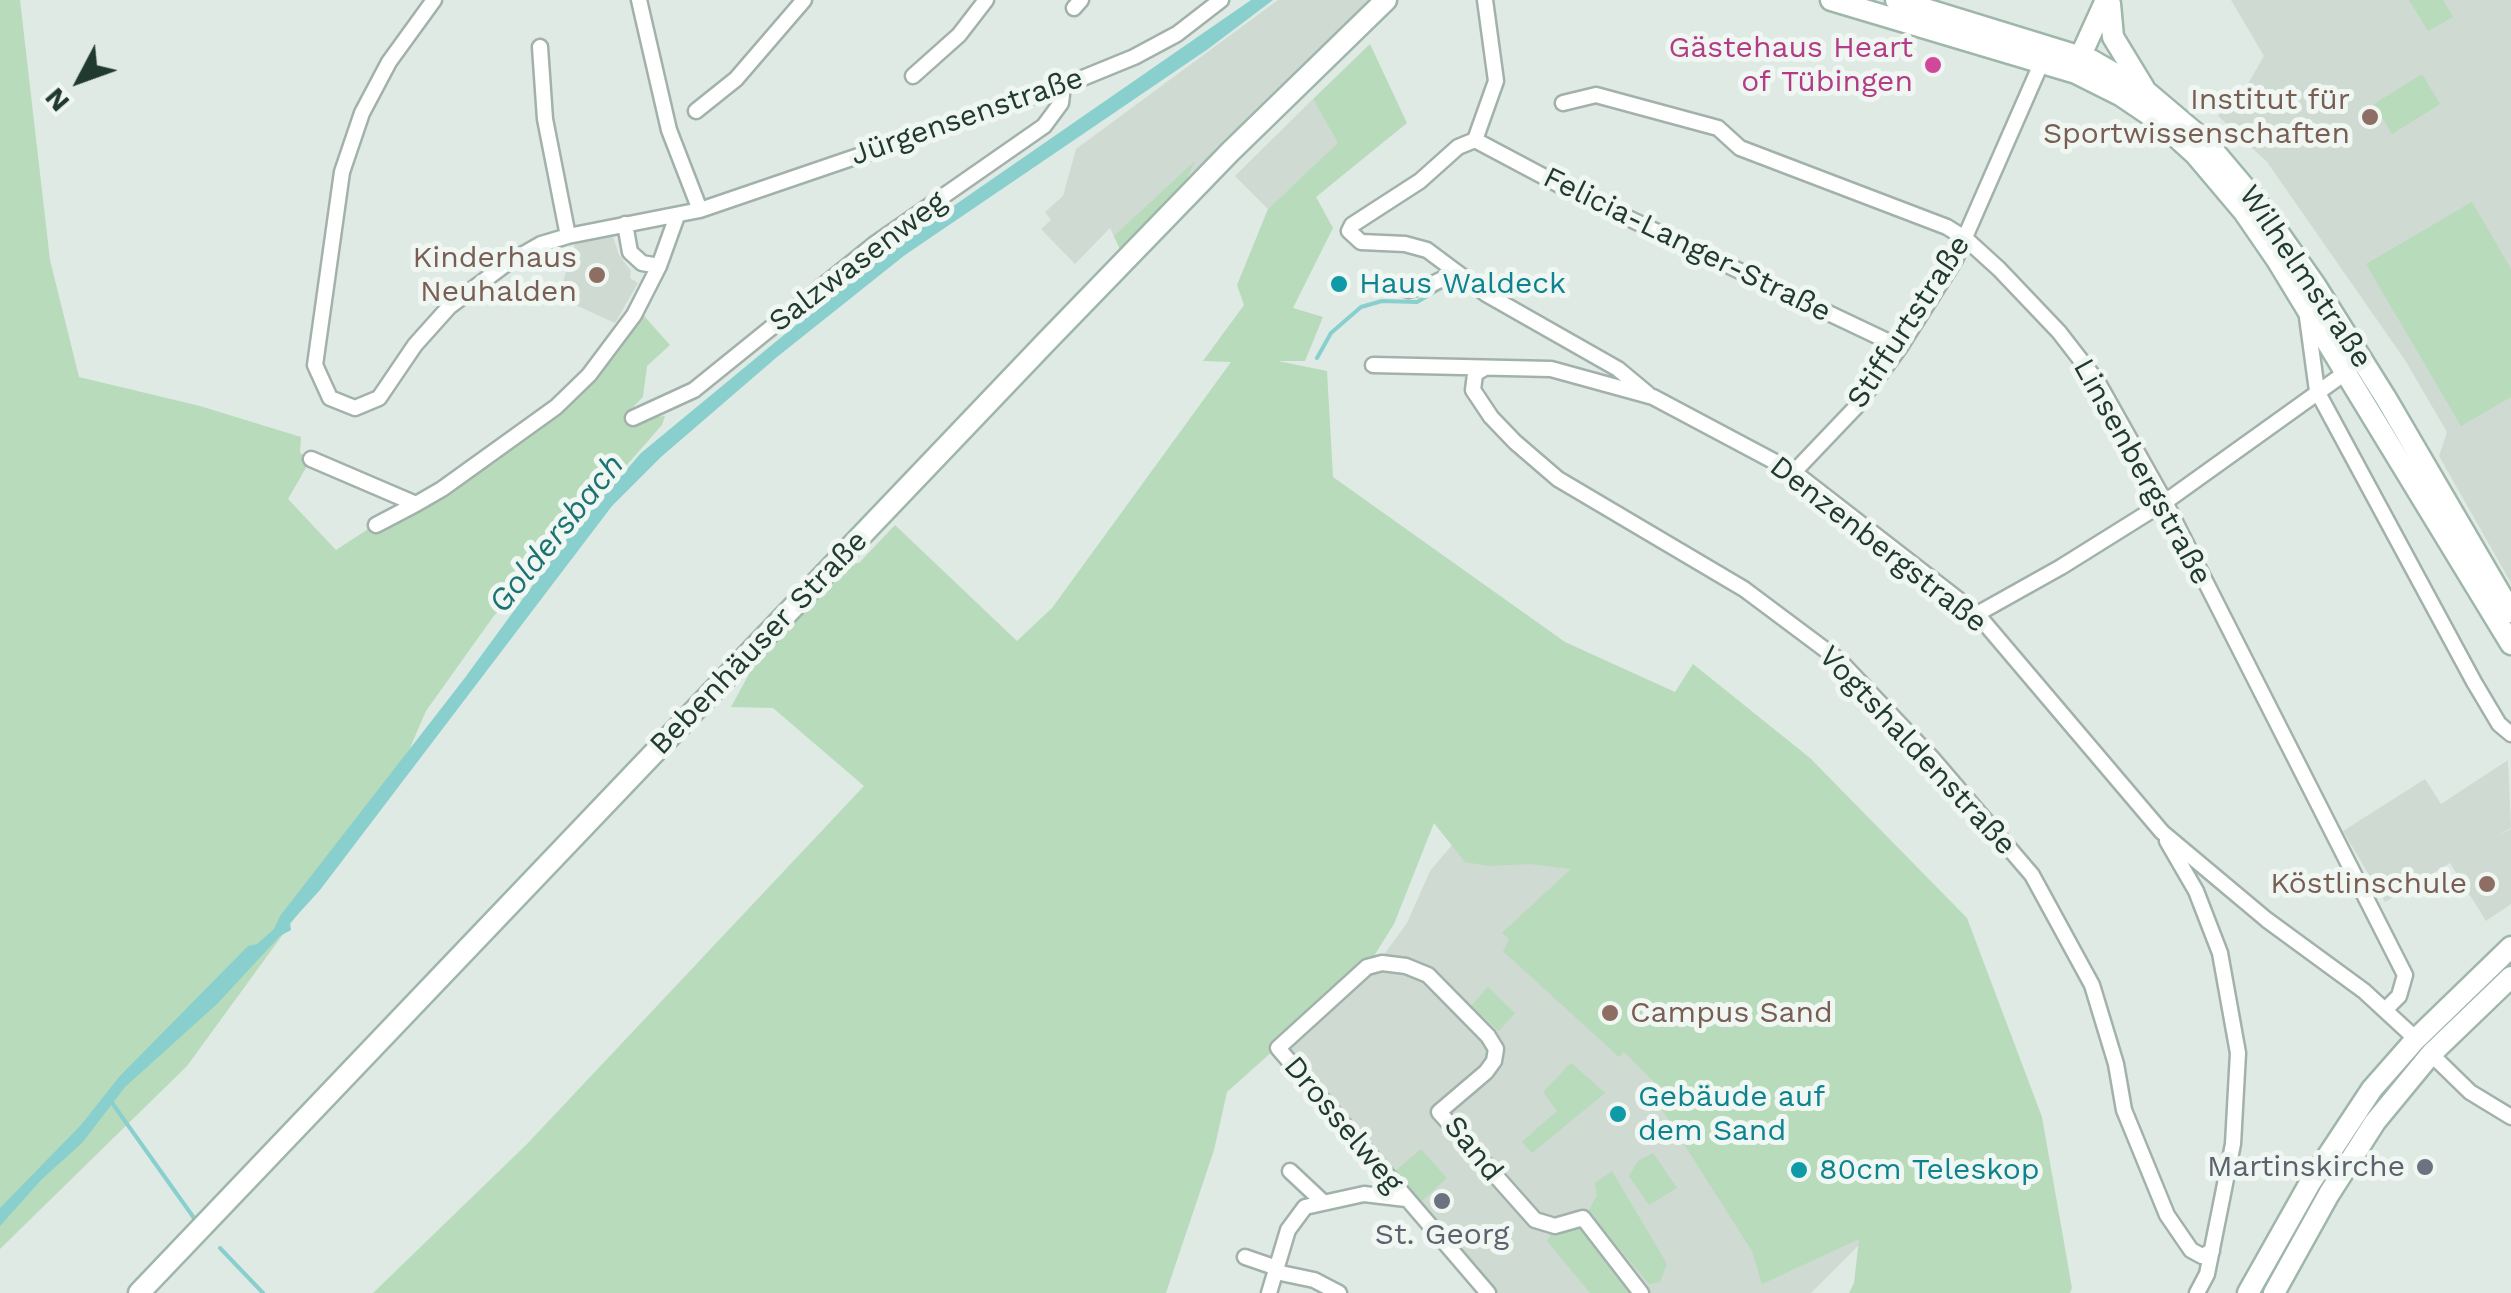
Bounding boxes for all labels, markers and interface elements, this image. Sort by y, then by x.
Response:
north arrow [30,30,130,130]
place label: Gästehaus Heart of Tübingen [1669,30,1913,100]
marker: Gästehaus Heart of Tübingen [1922,54,1944,76]
street label: Jürgensenstraße [846,60,1088,174]
text: N [38,81,76,119]
place label: Institut für Sportwissenschaften [2043,82,2350,152]
marker: Institut für Sportwissenschaften [2359,106,2381,128]
street label: Felicia-Langer-Straße [1537,160,1837,330]
street label: Wilhelmstraße [2231,179,2379,375]
street label: Salzwasenweg [762,184,954,340]
street label: Stiffurtstraße [1840,229,1978,415]
place label: Kinderhaus Neuhalden [413,240,577,310]
marker: Kinderhaus Neuhalden [586,264,608,286]
place label: Haus Waldeck [1359,266,1566,302]
marker: Haus Waldeck [1328,273,1350,295]
street label: Linsenbergstraße [2065,353,2219,591]
water label: Goldersbach [481,447,633,621]
street label: Denzenbergstraße [1762,449,1994,641]
street label: Bebenhäuser Straße [643,523,875,763]
street label: Vogtshaldenstraße [1811,639,2023,863]
place label: Köstlinschule [2270,866,2467,902]
marker: Köstlinschule [2476,873,2498,895]
place label: Campus Sand [1630,995,1833,1031]
marker: Campus Sand [1599,1002,1621,1024]
street label: Drosselweg [1276,1050,1410,1200]
place label: Gebäude auf dem Sand [1638,1079,1825,1150]
marker: Gebäude auf dem Sand [1607,1103,1629,1125]
street label: Sand [1436,1109,1510,1189]
place label: Martinskirche [2207,1149,2405,1185]
place label: 80cm Teleskop [1819,1152,2039,1188]
marker: Martinskirche [2414,1156,2436,1178]
marker: 80cm Teleskop [1788,1159,1810,1181]
marker: St. Georg [1431,1190,1453,1212]
place label: St. Georg [1375,1217,1509,1253]

